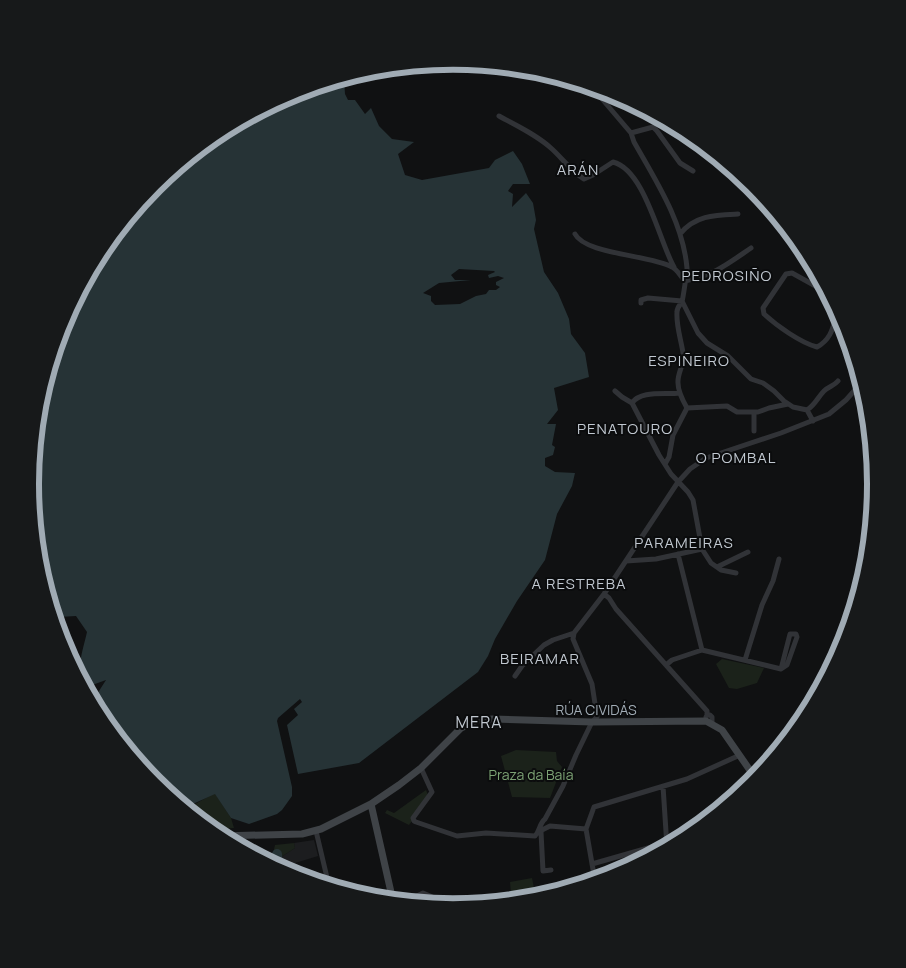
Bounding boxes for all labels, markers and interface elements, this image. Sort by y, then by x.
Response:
district label: ARÁN [557,159,599,180]
district label: PEDROSIÑO [682,265,772,286]
district label: ESPIÑEIRO [648,350,730,371]
district label: PENATOURO [577,418,673,439]
district label: O POMBAL [696,447,776,468]
district label: PARAMEIRAS [634,532,734,553]
district label: A RESTREBA [531,573,627,594]
district label: BEIRAMAR [500,648,580,669]
street label: RÚA CIVIDÁS [555,700,637,719]
district label: MERA [456,711,502,733]
park label: Praza da Baía [489,765,573,784]

